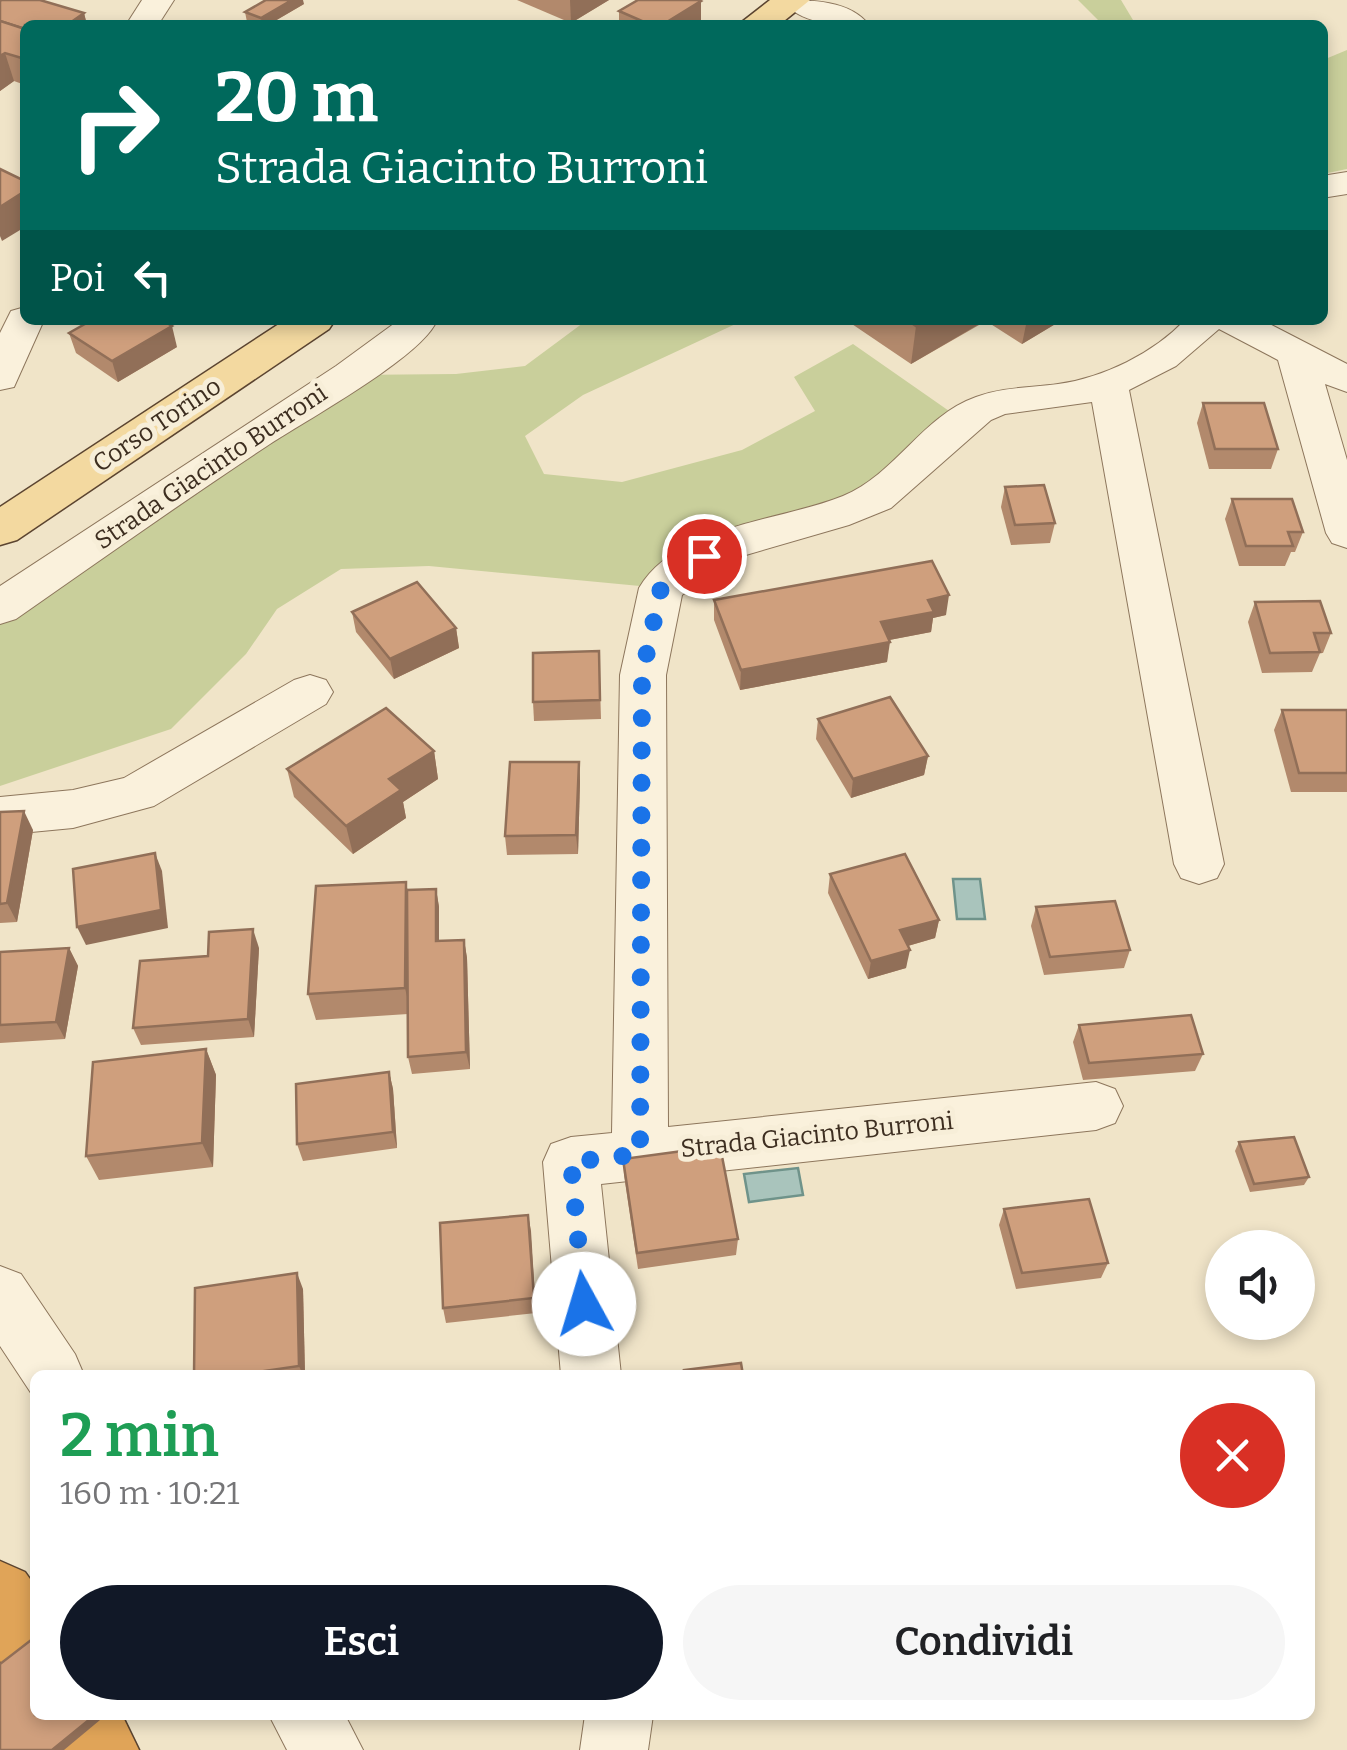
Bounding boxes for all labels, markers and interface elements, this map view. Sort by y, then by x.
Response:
text: 20 m [215,56,378,140]
icon: right [50,60,180,190]
text: Strada Giacinto Burroni [215,141,708,195]
icon: left [125,250,180,305]
text: Poi [50,255,105,301]
street label: Corso Torino [87,371,227,479]
street label: Strada Giacinto Burroni [89,378,333,556]
pin [662,514,747,599]
icon: arrive [677,529,732,584]
street label: Strada Giacinto Burroni [679,1106,955,1164]
map controls [1205,1230,1315,1340]
button: sound [1205,1230,1315,1340]
position arrow [532,1252,636,1356]
text: 2 min [60,1400,219,1472]
button: close [1180,1403,1285,1508]
text: 160 m · 10:21 [60,1474,239,1512]
button: Esci [60,1585,663,1700]
button: Condividi [683,1585,1285,1700]

